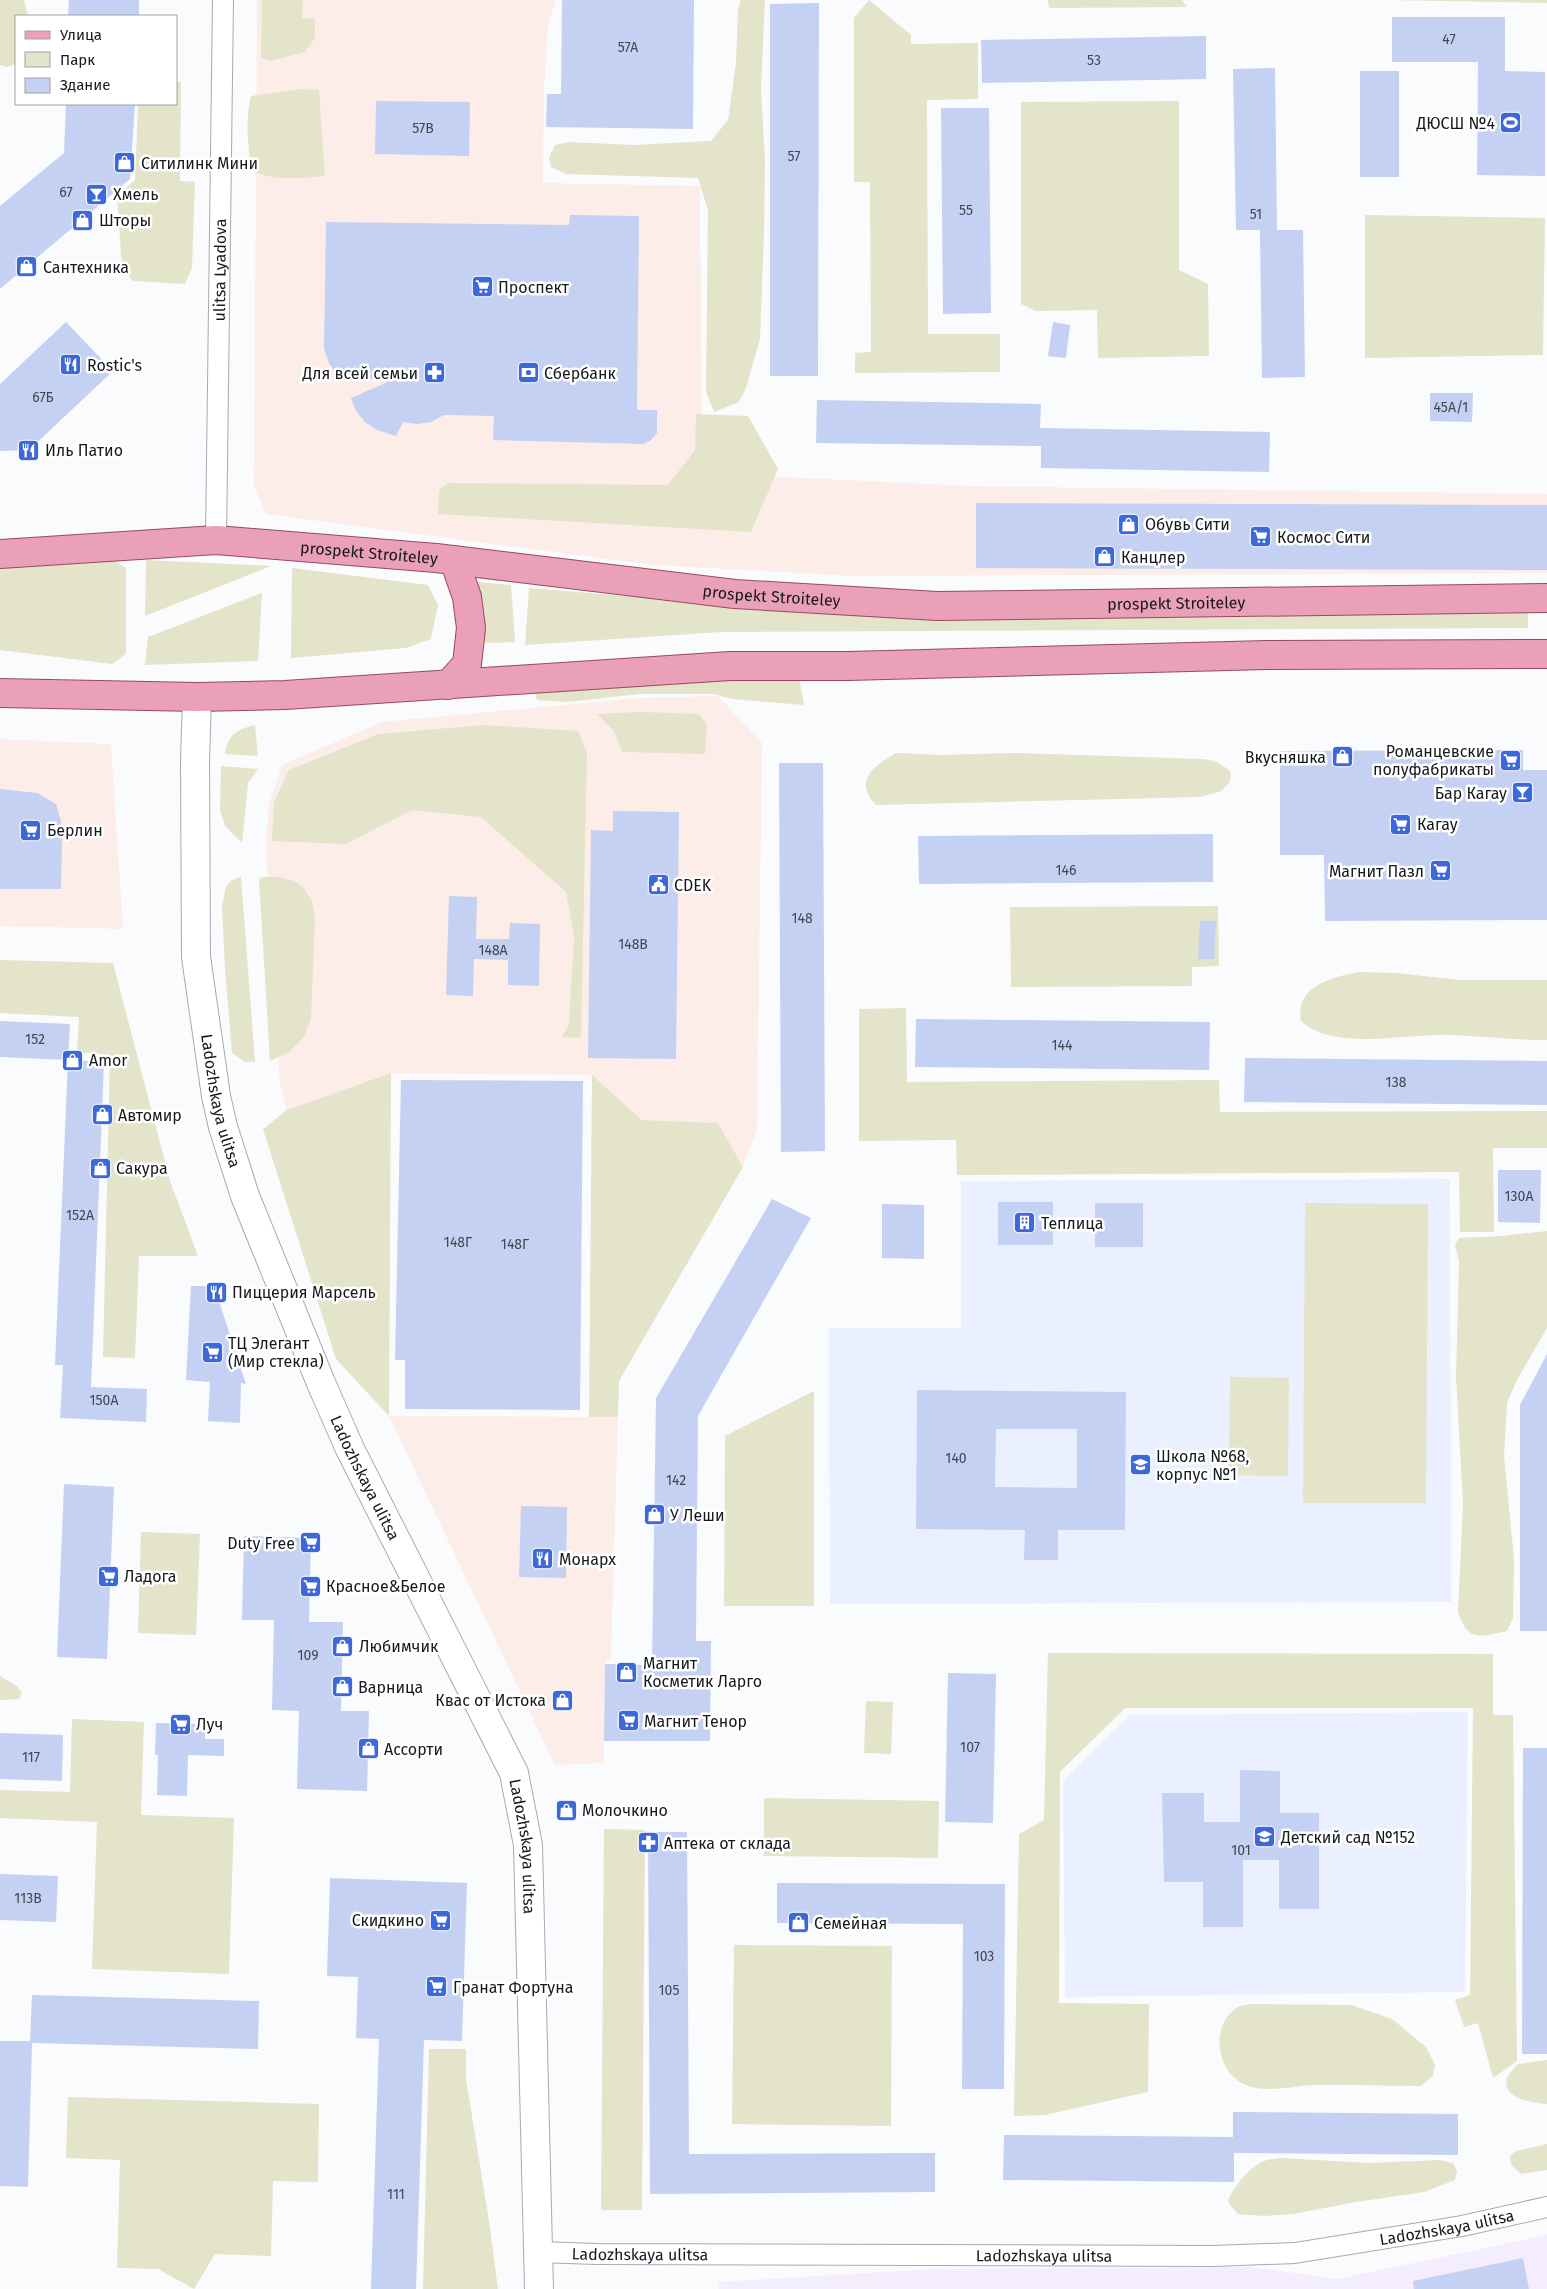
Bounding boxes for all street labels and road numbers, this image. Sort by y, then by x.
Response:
street label: ulitsa Lyadova [210,218,230,322]
street label: prospekt Stroiteley [299,538,439,568]
street label: prospekt Stroiteley [702,581,841,610]
street label: prospekt Stroiteley [1107,593,1246,614]
street label: Ladozhskaya ulitsa [197,1033,244,1170]
street label: Ladozhskaya ulitsa [326,1413,403,1543]
street label: Ladozhskaya ulitsa [505,1777,539,1914]
street label: Ladozhskaya ulitsa [1378,2206,1516,2249]
street label: Ladozhskaya ulitsa [571,2244,708,2264]
street label: Ladozhskaya ulitsa [976,2246,1112,2266]

